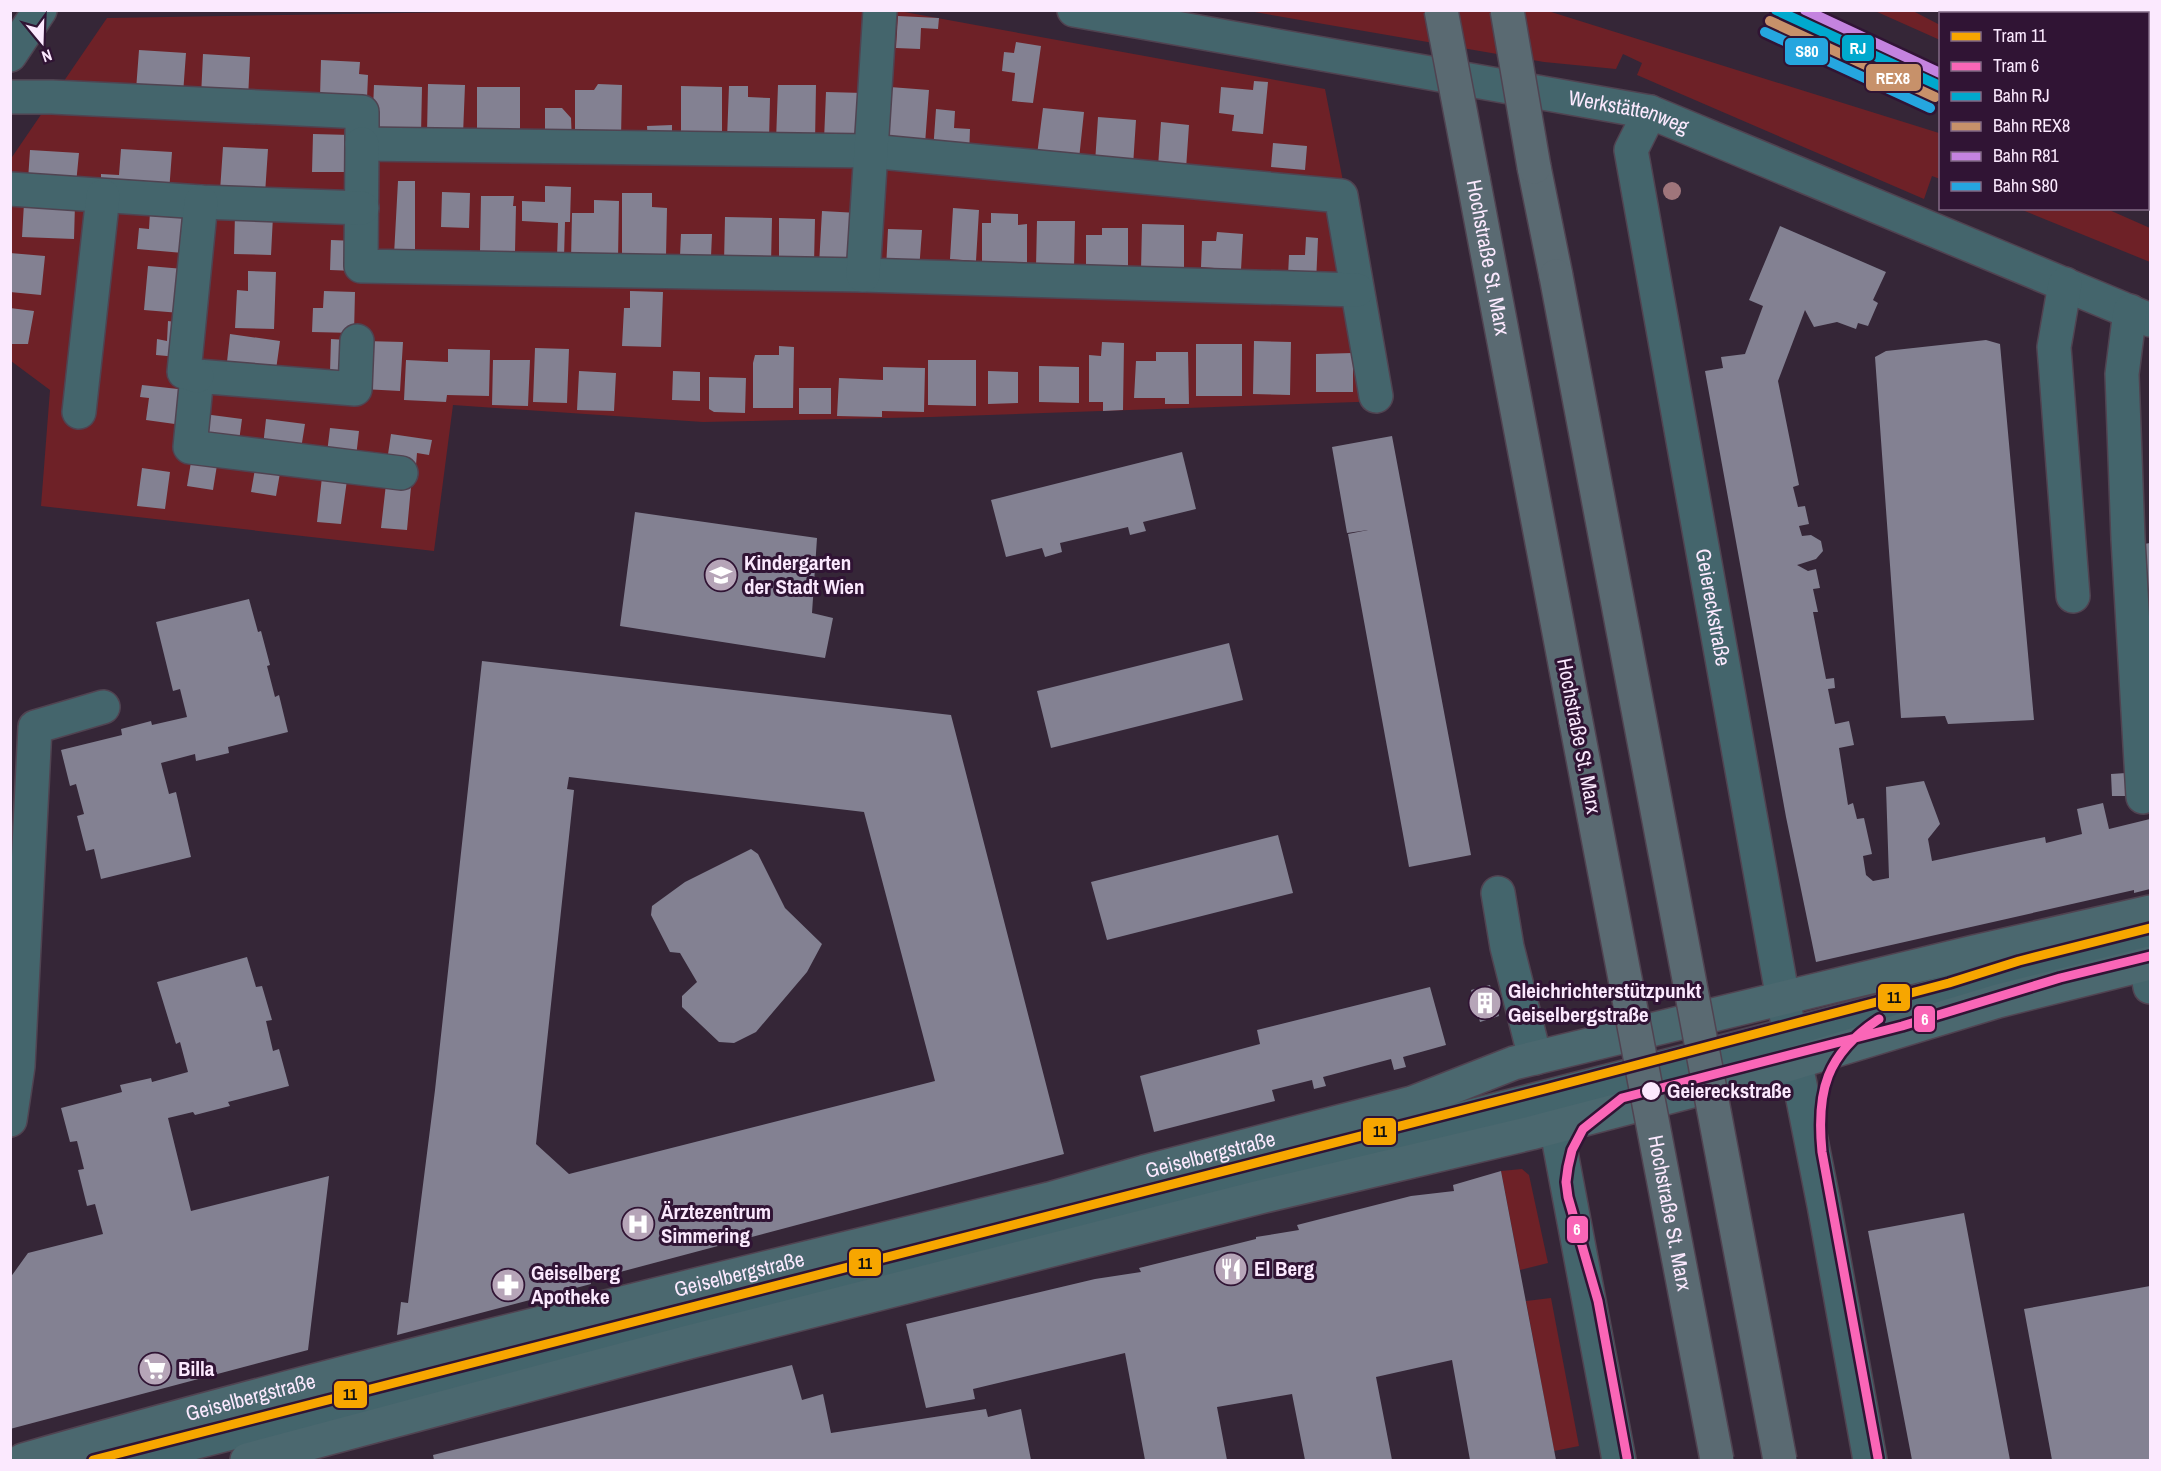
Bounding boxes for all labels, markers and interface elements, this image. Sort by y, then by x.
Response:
north arrow [12,12,72,72]
legend [1939,12,2149,210]
text: Tram 11 [1993,23,2047,48]
line badge: RJ [1841,34,1875,62]
line badge: S80 [1784,37,1829,66]
text: RJ [1850,37,1866,59]
text: S80 [1795,40,1819,62]
text: N [39,44,55,68]
text: Tram 6 [1993,53,2039,78]
line badge: REX8 [1865,63,1922,92]
text: REX8 [1876,67,1910,89]
street label: Werkstättenweg [1566,83,1694,141]
text: Bahn RJ [1993,83,2050,108]
text: Bahn REX8 [1993,113,2070,138]
text: Bahn R81 [1993,143,2059,168]
text: Bahn S80 [1993,173,2058,198]
street label: Hochstraße St. Marx [1460,177,1518,338]
street label: Geiereckstraße [1689,546,1738,668]
place label: Kindergarten der Stadt Wien [744,548,864,601]
school or university icon: Kindergarten der Stadt Wien [703,557,739,593]
street label: Hochstraße St. Marx [1550,656,1609,817]
place label: Gleichrichterstützpunkt Geiselbergstraße [1508,976,1702,1029]
line badge: 11 [1877,983,1911,1012]
building icon: Gleichrichterstützpunkt Geiselbergstraße [1467,985,1503,1021]
text: 11 [1887,986,1902,1008]
line badge: 6 [1913,1005,1936,1033]
text: 6 [1921,1008,1929,1030]
place label: Geiereckstraße [1667,1076,1791,1105]
marker: Geiereckstraße [1640,1080,1662,1102]
line badge: 11 [1362,1117,1397,1146]
text: 11 [1373,1120,1388,1142]
street label: Geiselbergstraße [1142,1124,1278,1185]
street label: Hochstraße St. Marx [1641,1133,1699,1294]
place label: Ärztezentrum Simmering [661,1197,771,1250]
hospital icon: Ärztezentrum Simmering [620,1206,656,1242]
line badge: 6 [1566,1215,1589,1244]
text: 6 [1573,1218,1581,1240]
street label: Geiselbergstraße [671,1244,807,1304]
line badge: 11 [848,1248,882,1277]
restaurant icon: El Berg [1213,1251,1249,1287]
text: 11 [858,1252,873,1274]
place label: El Berg [1254,1254,1315,1283]
place label: Geiselberg Apotheke [531,1258,620,1311]
pharmacy icon: Geiselberg Apotheke [490,1267,526,1303]
supermarket icon: Billa [137,1351,173,1387]
place label: Billa [178,1354,215,1383]
street label: Geiselbergstraße [182,1366,318,1428]
line badge: 11 [333,1380,368,1409]
text: 11 [343,1383,358,1405]

